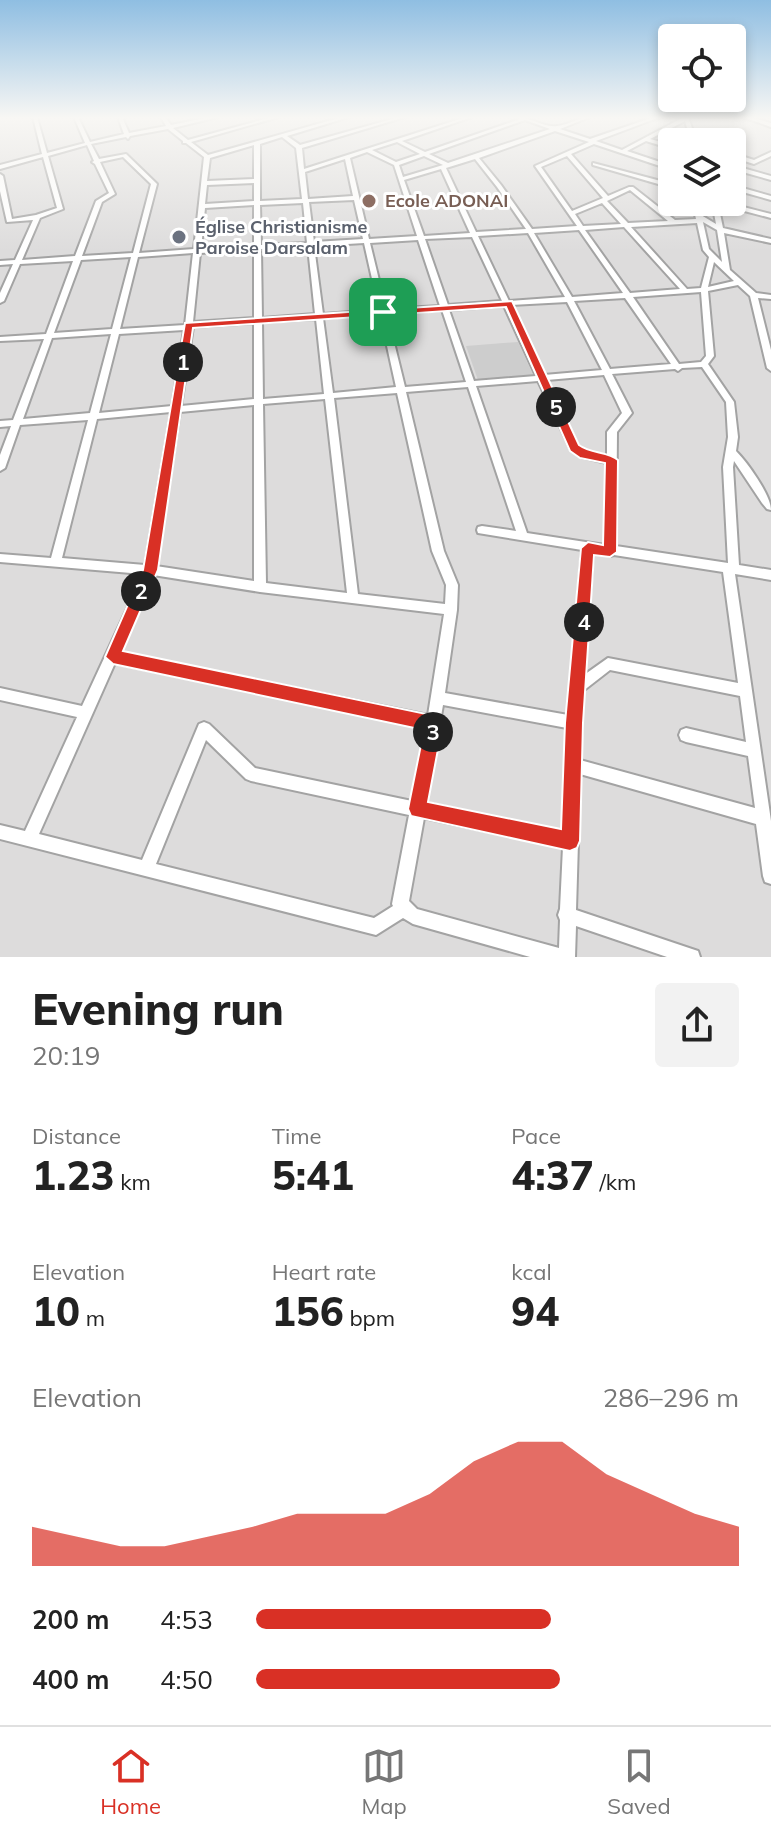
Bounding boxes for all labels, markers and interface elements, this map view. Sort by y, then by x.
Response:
map controls [658,24,746,216]
button: locate [658,24,746,112]
button: layers [658,128,746,216]
place label: Ecole ADONAI [385,189,508,212]
marker: Ecole ADONAI [360,192,378,210]
place label: Église Christianisme Paroise Darsalam [195,215,367,259]
marker: Église Christianisme Paroise Darsalam [170,228,188,246]
pin [349,278,417,346]
icon: arrive [361,290,405,334]
pin: 1 [163,342,203,382]
text: 1 [176,348,190,376]
pin: 5 [536,387,576,427]
text: 5 [549,393,563,421]
pin: 2 [121,571,161,611]
text: 2 [134,577,148,605]
pin: 4 [564,602,604,642]
text: 4 [577,608,591,636]
pin: 3 [413,712,453,752]
text: 3 [426,718,440,746]
text: Evening run [32,981,284,1036]
button: share [655,983,739,1067]
text: 20:19 [32,1039,100,1072]
text: Distance [32,1122,121,1150]
text: Time [272,1122,321,1150]
text: Pace [511,1122,561,1150]
text: 1.23 [32,1150,114,1200]
text: 5:41 [272,1150,354,1200]
text: 4:37 [511,1150,594,1200]
text: km [114,1168,151,1196]
text: /km [594,1168,636,1196]
text: Elevation [32,1258,125,1286]
text: Heart rate [272,1258,376,1286]
text: kcal [511,1258,552,1286]
text: 10 [32,1286,80,1336]
text: 156 [272,1286,344,1336]
text: 94 [511,1286,559,1336]
text: m [80,1304,105,1332]
text: bpm [344,1304,395,1332]
text: Elevation [32,1381,142,1414]
text: 286–296 m [603,1381,739,1414]
text: 200 m [32,1603,109,1636]
text: 4:53 [160,1603,213,1636]
text: 400 m [32,1663,109,1696]
text: 4:50 [160,1663,213,1696]
tab: Home [100,1744,161,1820]
tab: Map [361,1744,407,1820]
tab: Saved [607,1744,671,1820]

